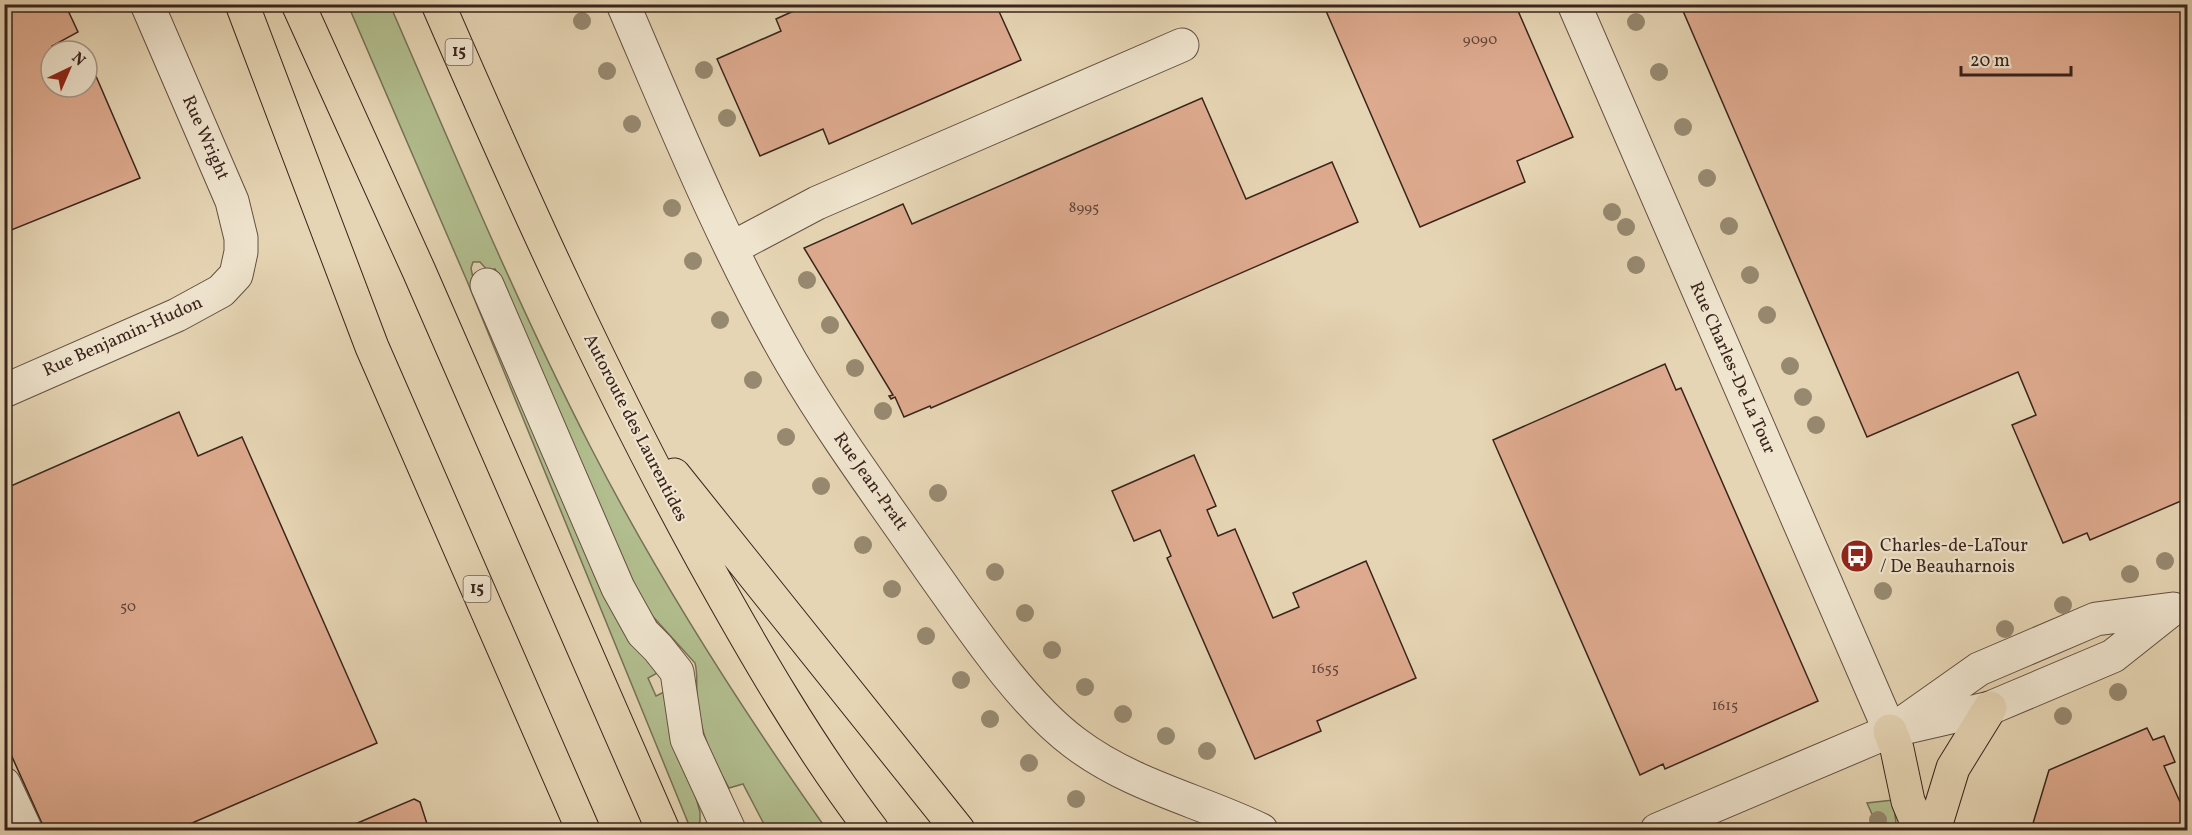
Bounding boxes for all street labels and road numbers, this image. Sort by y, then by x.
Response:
road number: 15 [446,39,472,65]
street label: Rue Wright [175,92,235,184]
street label: Rue Charles-De La Tour [1683,278,1781,459]
street label: Rue Benjamin-Hudon [39,290,207,383]
street label: Autoroute des Laurentides [577,330,693,526]
street label: Rue Jean-Pratt [827,428,913,536]
road number: 15 [464,576,490,602]

